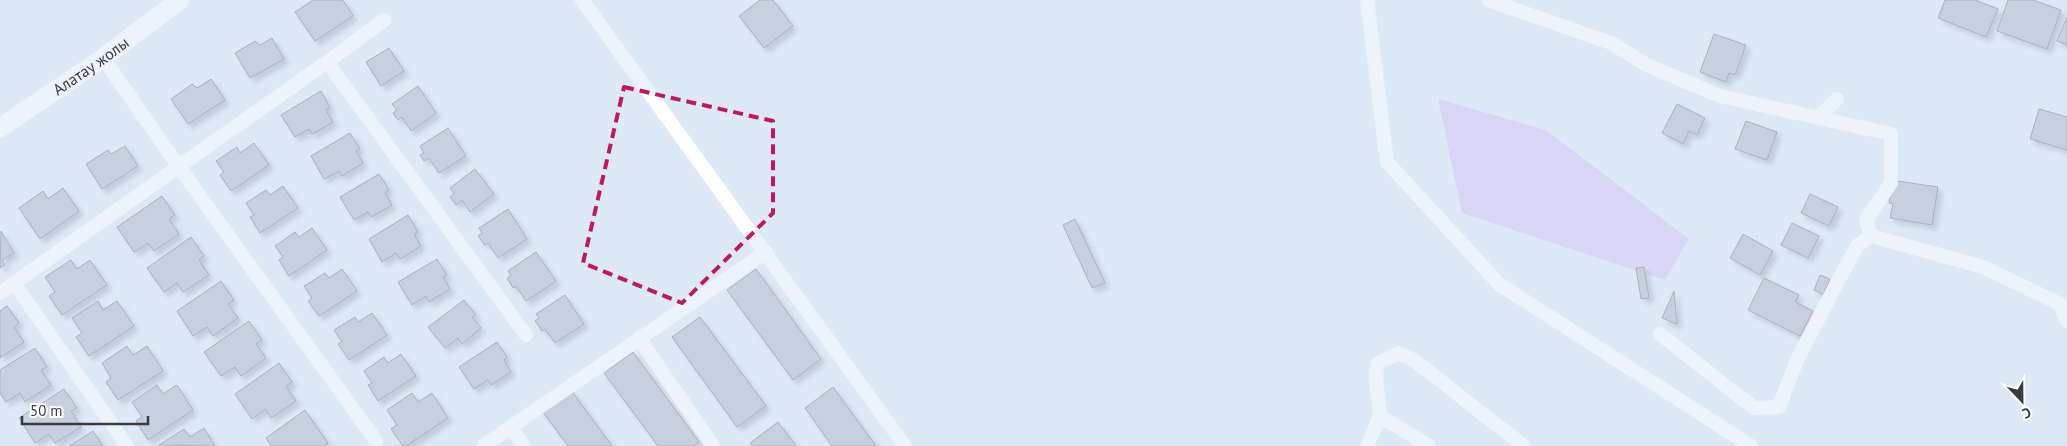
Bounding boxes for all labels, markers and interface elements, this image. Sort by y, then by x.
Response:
street label: Алатау жолы [49,32,133,99]
north arrow [1997,376,2047,426]
scale bar [22,394,149,426]
text: 50 m [30,401,63,420]
text: С [2020,403,2034,423]

